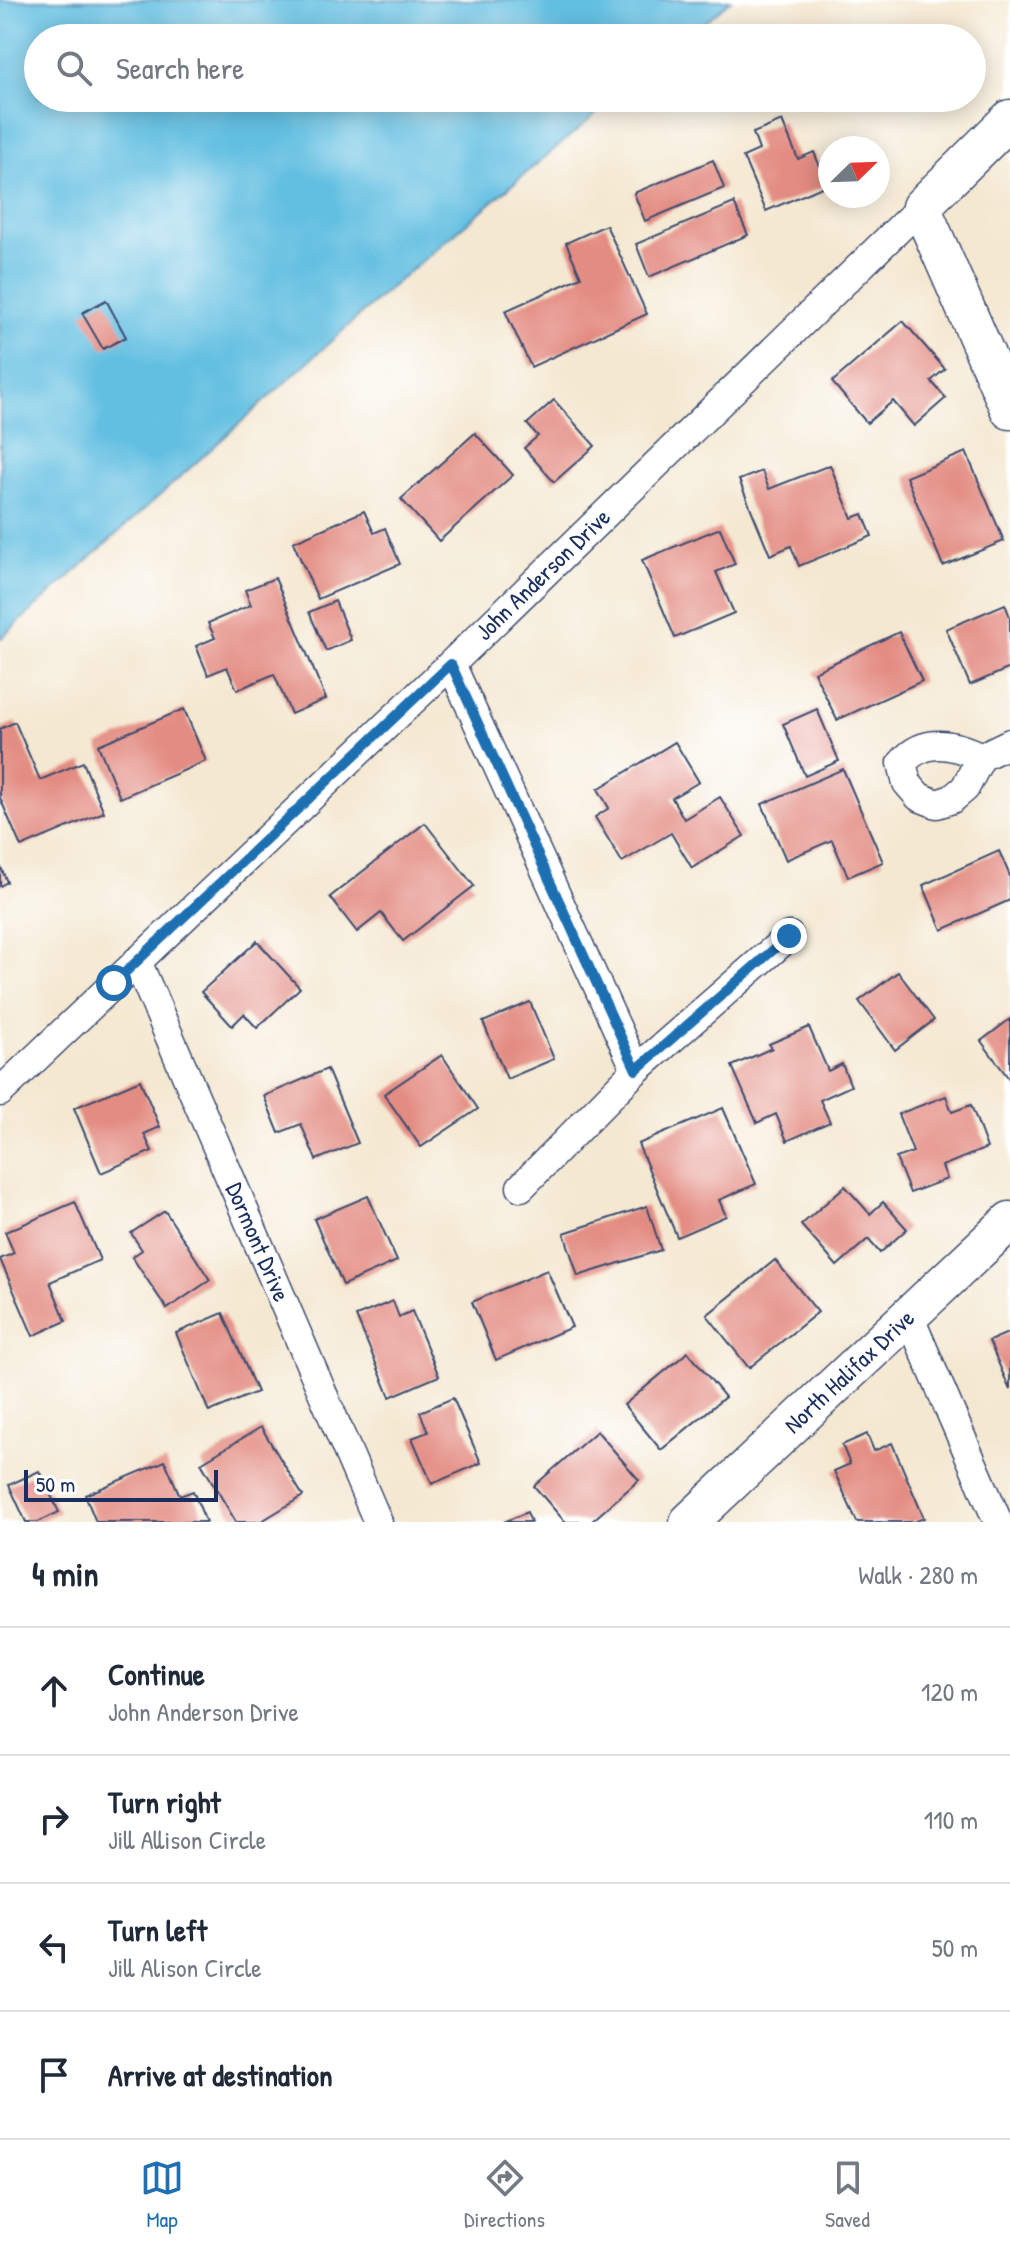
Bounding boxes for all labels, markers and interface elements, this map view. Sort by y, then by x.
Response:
search box [24,24,986,112]
icon: search [52,46,96,90]
text: Search here [116,48,244,88]
north arrow [818,136,890,208]
street label: John Anderson Drive [468,501,617,647]
route end [771,918,807,954]
route start [96,965,132,1001]
street label: Dormont Drive [219,1177,298,1306]
street label: North Halifax Drive [777,1301,921,1440]
scale bar [24,1466,218,1502]
text: 50 m [36,1469,75,1499]
text: 4 min [32,1551,99,1597]
text: Walk · 280 m [858,1557,978,1592]
text: Continue [108,1654,205,1694]
icon: ahead [32,1669,76,1713]
text: 120 m [921,1674,978,1709]
text: John Anderson Drive [108,1694,299,1729]
text: Turn right [108,1782,221,1822]
icon: right [32,1797,76,1841]
text: 110 m [924,1802,978,1837]
text: Jill Allison Circle [108,1822,266,1857]
text: Turn left [108,1910,207,1950]
icon: left [32,1925,76,1969]
text: 50 m [932,1930,978,1965]
text: Jill Alison Circle [108,1950,262,1985]
icon: arrive [32,2053,76,2097]
text: Arrive at destination [108,2055,333,2095]
tab: Map [140,2156,184,2234]
tab: Directions [464,2156,545,2234]
tab: Saved [825,2156,870,2234]

